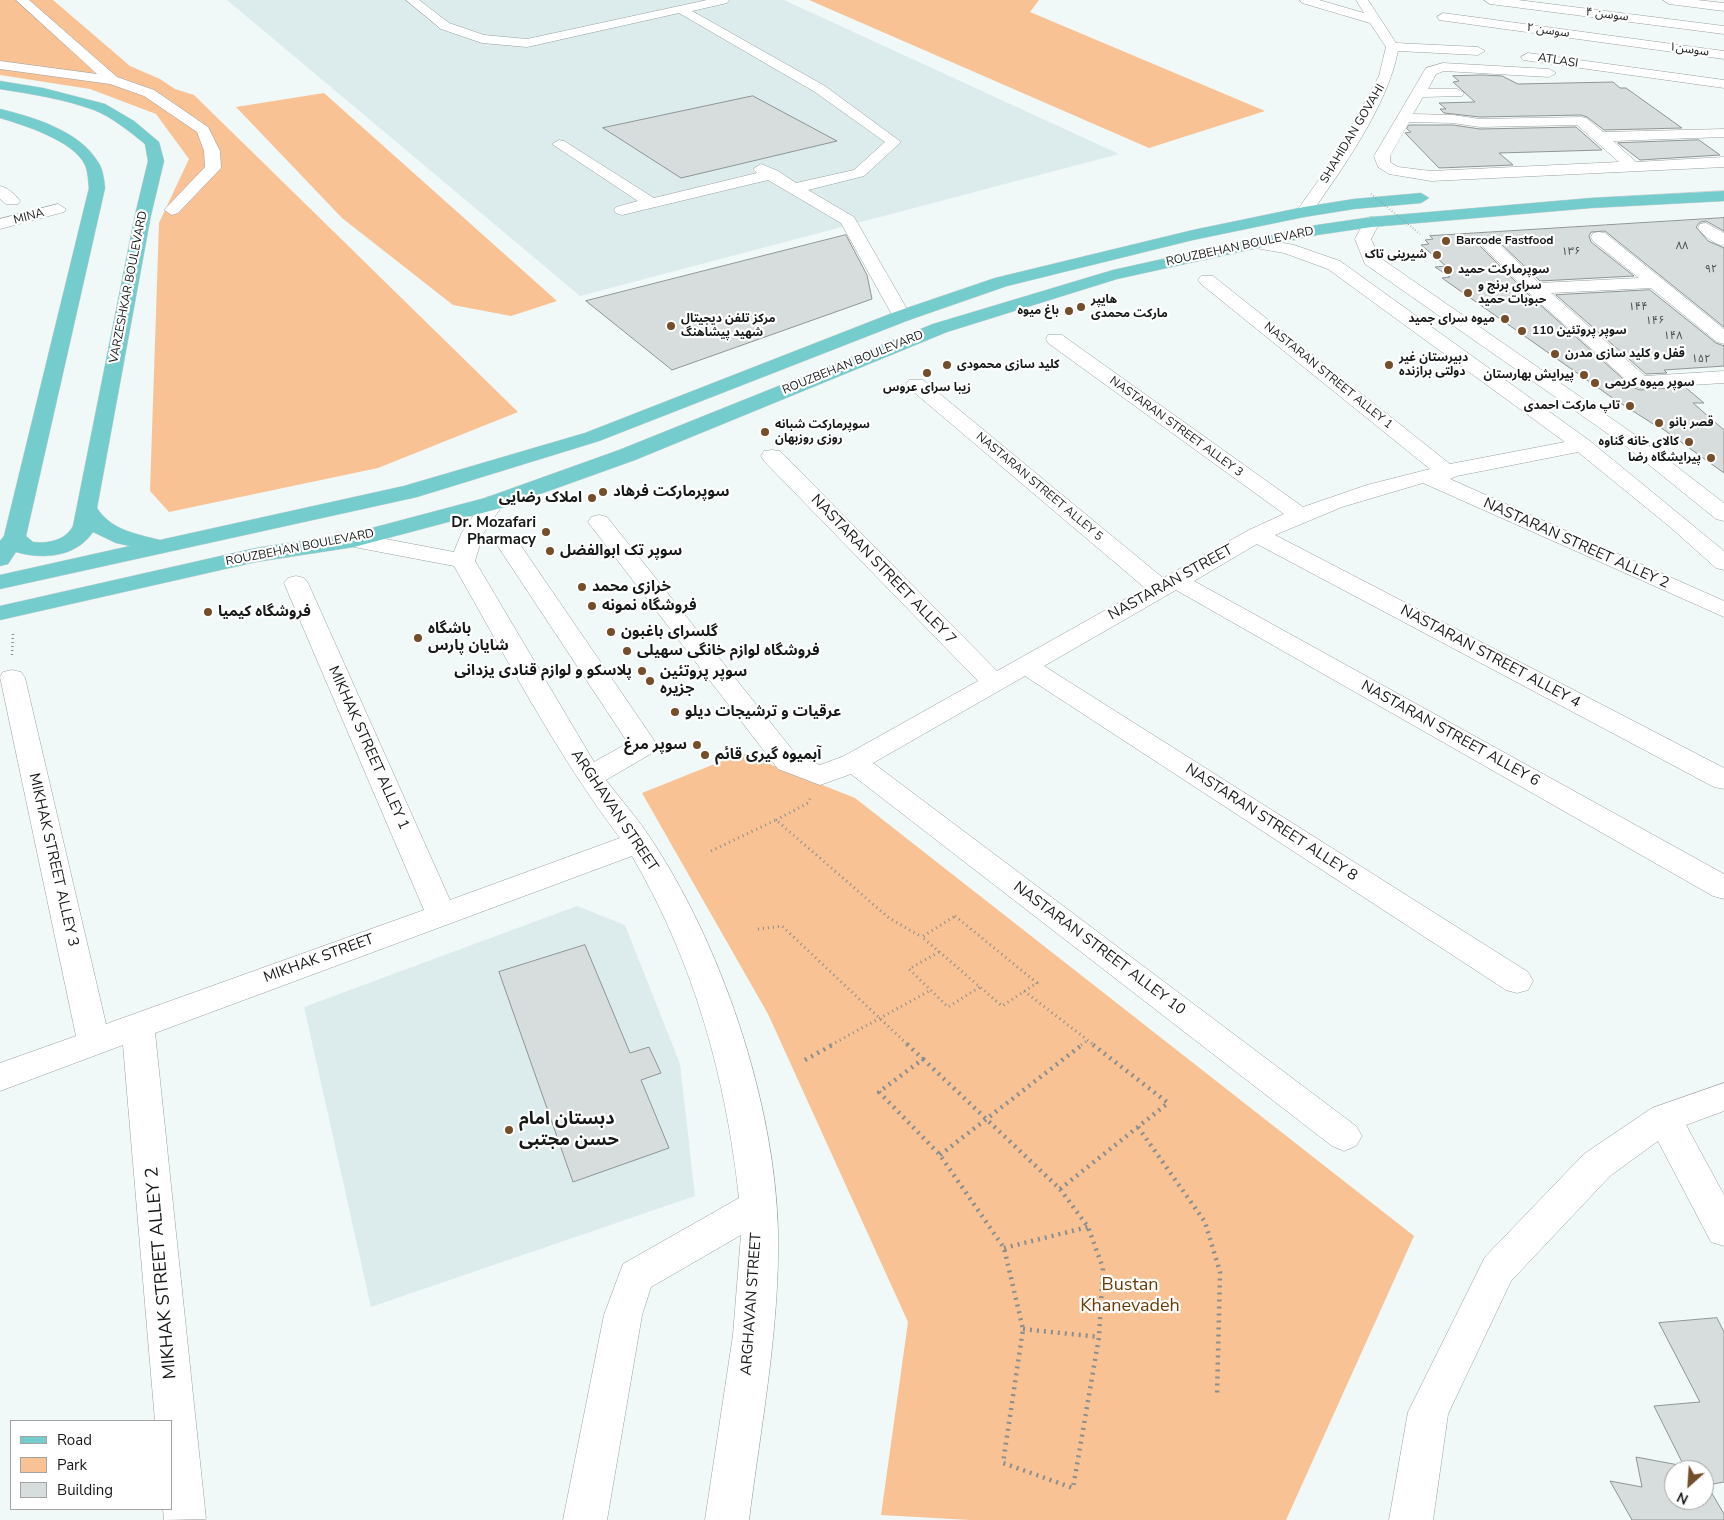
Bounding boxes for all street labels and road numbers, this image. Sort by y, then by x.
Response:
street label: سوسن ۴ [1585,5,1629,25]
street label: سوسن ۲ [1526,21,1570,41]
street label: سوسن۱ [1668,40,1710,60]
street label: ATLASI [1537,51,1579,71]
street label: SHAHIDAN GOVAHI [1318,82,1388,186]
street label: MINA [12,206,46,228]
street label: VARZESHKAR BOULEVARD [107,210,151,364]
street label: ROUZBEHAN BOULEVARD [1165,224,1315,270]
street label: NASTARAN STREET ALLEY 1 [1261,320,1395,432]
street label: ROUZBEHAN BOULEVARD [780,328,926,398]
street label: NASTARAN STREET ALLEY 3 [1107,374,1245,480]
street label: NASTARAN STREET ALLEY 5 [973,430,1105,544]
street label: NASTARAN STREET ALLEY 7 [807,491,959,649]
street label: NASTARAN STREET ALLEY 2 [1480,495,1672,593]
street label: ROUZBEHAN BOULEVARD [225,527,375,569]
street label: NASTARAN STREET [1105,541,1237,625]
street label: NASTARAN STREET ALLEY 4 [1397,602,1583,712]
street label: MIKHAK STREET ALLEY 1 [324,663,412,833]
street label: NASTARAN STREET ALLEY 6 [1358,677,1542,791]
street label: ARGHAVAN STREET [567,747,661,875]
street label: NASTARAN STREET ALLEY 8 [1182,761,1360,885]
street label: MIKHAK STREET ALLEY 3 [24,771,82,949]
street label: NASTARAN STREET ALLEY 10 [1010,878,1188,1020]
street label: MIKHAK STREET [261,931,377,987]
street label: MIKHAK STREET ALLEY 2 [142,1166,182,1380]
street label: ARGHAVAN STREET [738,1232,766,1376]

